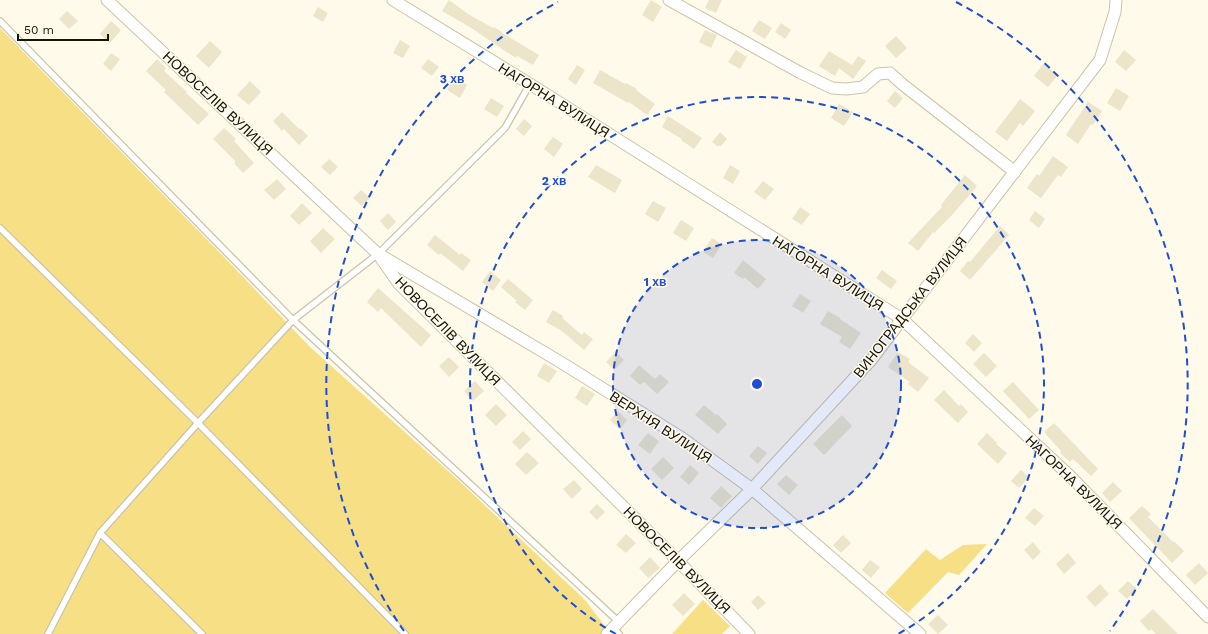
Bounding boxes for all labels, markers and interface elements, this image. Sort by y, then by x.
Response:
scale bar [18,16,108,42]
text: 50 m [24,23,54,37]
street label: НОВОСЕЛІВ ВУЛИЦЯ [160,48,276,158]
street label: НАГОРНА ВУЛИЦЯ [496,59,612,141]
text: 3 хв [440,72,464,86]
text: 2 хв [542,174,566,188]
street label: НАГОРНА ВУЛИЦЯ [770,232,886,314]
street label: ВИНОГРАДСЬКА ВУЛИЦЯ [850,233,970,381]
street label: НОВОСЕЛІВ ВУЛИЦЯ [392,273,504,389]
text: 1 хв [644,275,666,289]
centre of rings [750,377,764,391]
street label: ВЕРХНЯ ВУЛИЦЯ [607,388,715,466]
street label: НАГОРНА ВУЛИЦЯ [1023,432,1125,532]
street label: НОВОСЕЛІВ ВУЛИЦЯ [620,503,734,617]

